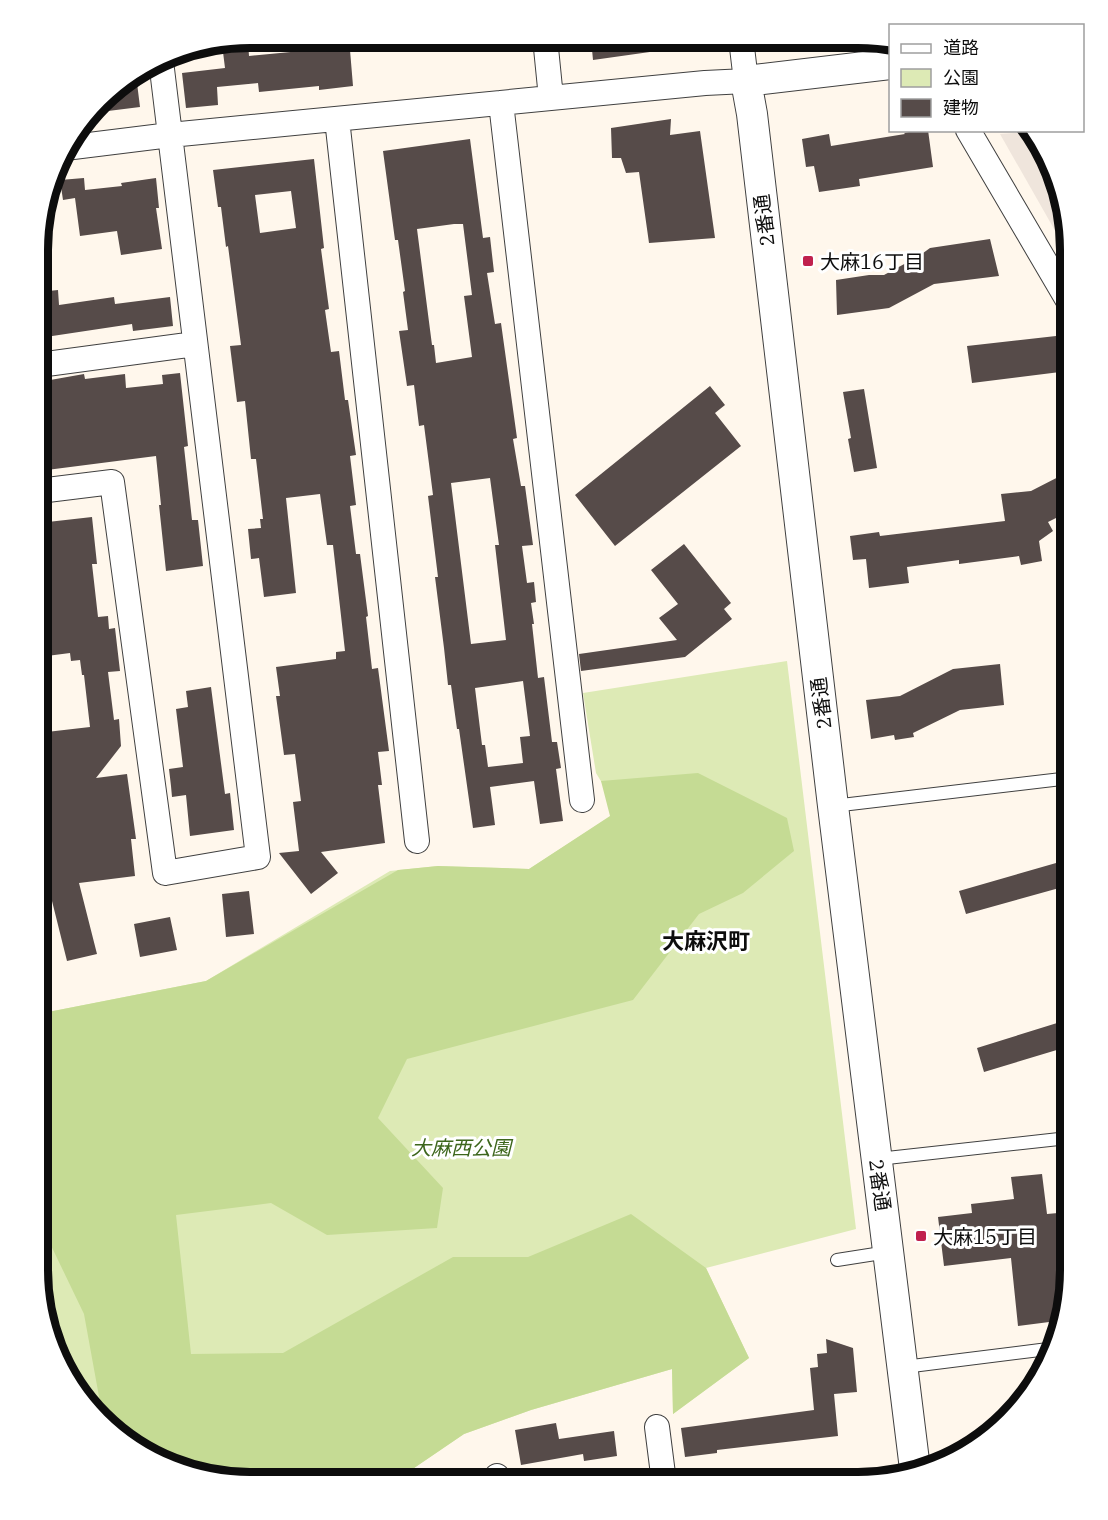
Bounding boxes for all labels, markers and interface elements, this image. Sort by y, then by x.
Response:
legend [889,24,1084,132]
text: 道路 [943,36,979,59]
text: 公園 [943,66,979,89]
text: 建物 [943,96,979,119]
street label: 2番通 [747,193,781,247]
place label: 大麻16丁目 [820,248,924,275]
marker: 大麻16丁目 [801,254,815,268]
street label: 2番通 [804,676,838,730]
district label: 大麻沢町 [662,926,750,955]
park label: 大麻西公園 [411,1134,514,1161]
street label: 2番通 [863,1157,897,1213]
place label: 大麻15丁目 [933,1223,1037,1250]
marker: 大麻15丁目 [914,1229,928,1243]

